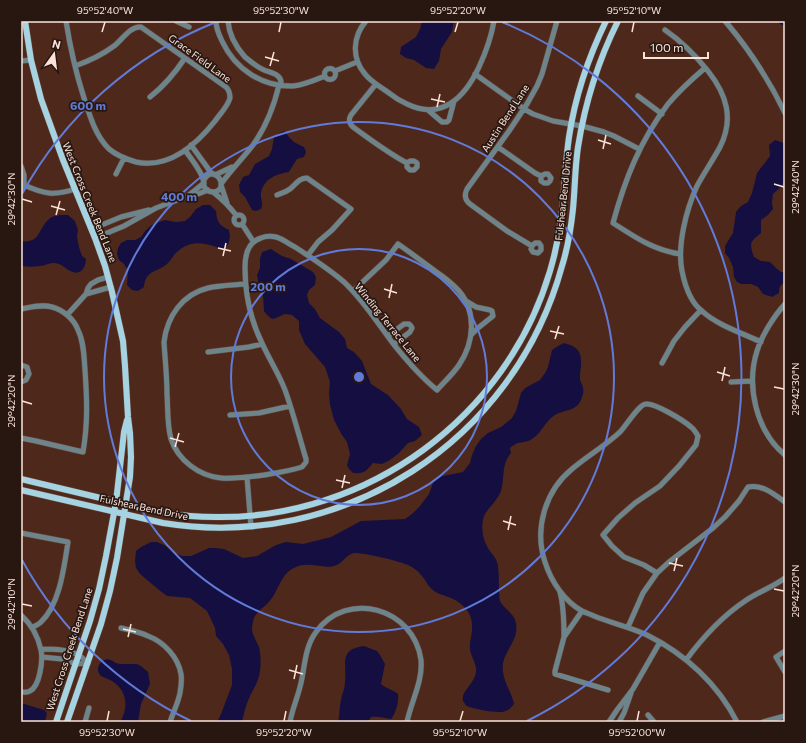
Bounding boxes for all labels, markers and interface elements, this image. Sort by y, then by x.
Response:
text: 95°52'40"W [77,4,133,16]
text: 95°52'30"W [253,4,309,16]
text: 95°52'20"W [430,4,486,16]
text: 95°52'10"W [607,4,661,16]
street label: Grace Field Lane [166,31,234,85]
north arrow [34,34,74,74]
scale bar [644,34,708,60]
text: N [51,37,62,51]
text: 100 m [650,40,684,54]
street label: Austin Bend Lane [479,82,531,154]
text: 600 m [70,98,106,112]
street label: West Cross Creek Bend Lane [60,140,120,264]
street label: Fulshear Bend Drive [552,151,574,241]
text: 29°42'40"N [789,160,801,214]
text: 29°42'30"N [5,172,17,226]
text: 400 m [161,189,197,203]
text: 200 m [250,279,286,293]
street label: Winding Terrace Lane [352,280,424,364]
text: 29°42'30"N [789,362,801,416]
centre of rings [352,370,366,384]
text: 29°42'20"N [5,375,17,428]
street label: Fulshear Bend Drive [99,492,189,522]
text: 29°42'20"N [789,565,801,618]
text: 29°42'10"N [5,578,17,630]
street label: West Cross Creek Bend Lane [43,586,95,712]
text: 95°52'30"W [79,726,135,738]
text: 95°52'20"W [256,726,312,738]
text: 95°52'10"W [433,726,487,738]
text: 95°52'00"W [609,726,665,738]

